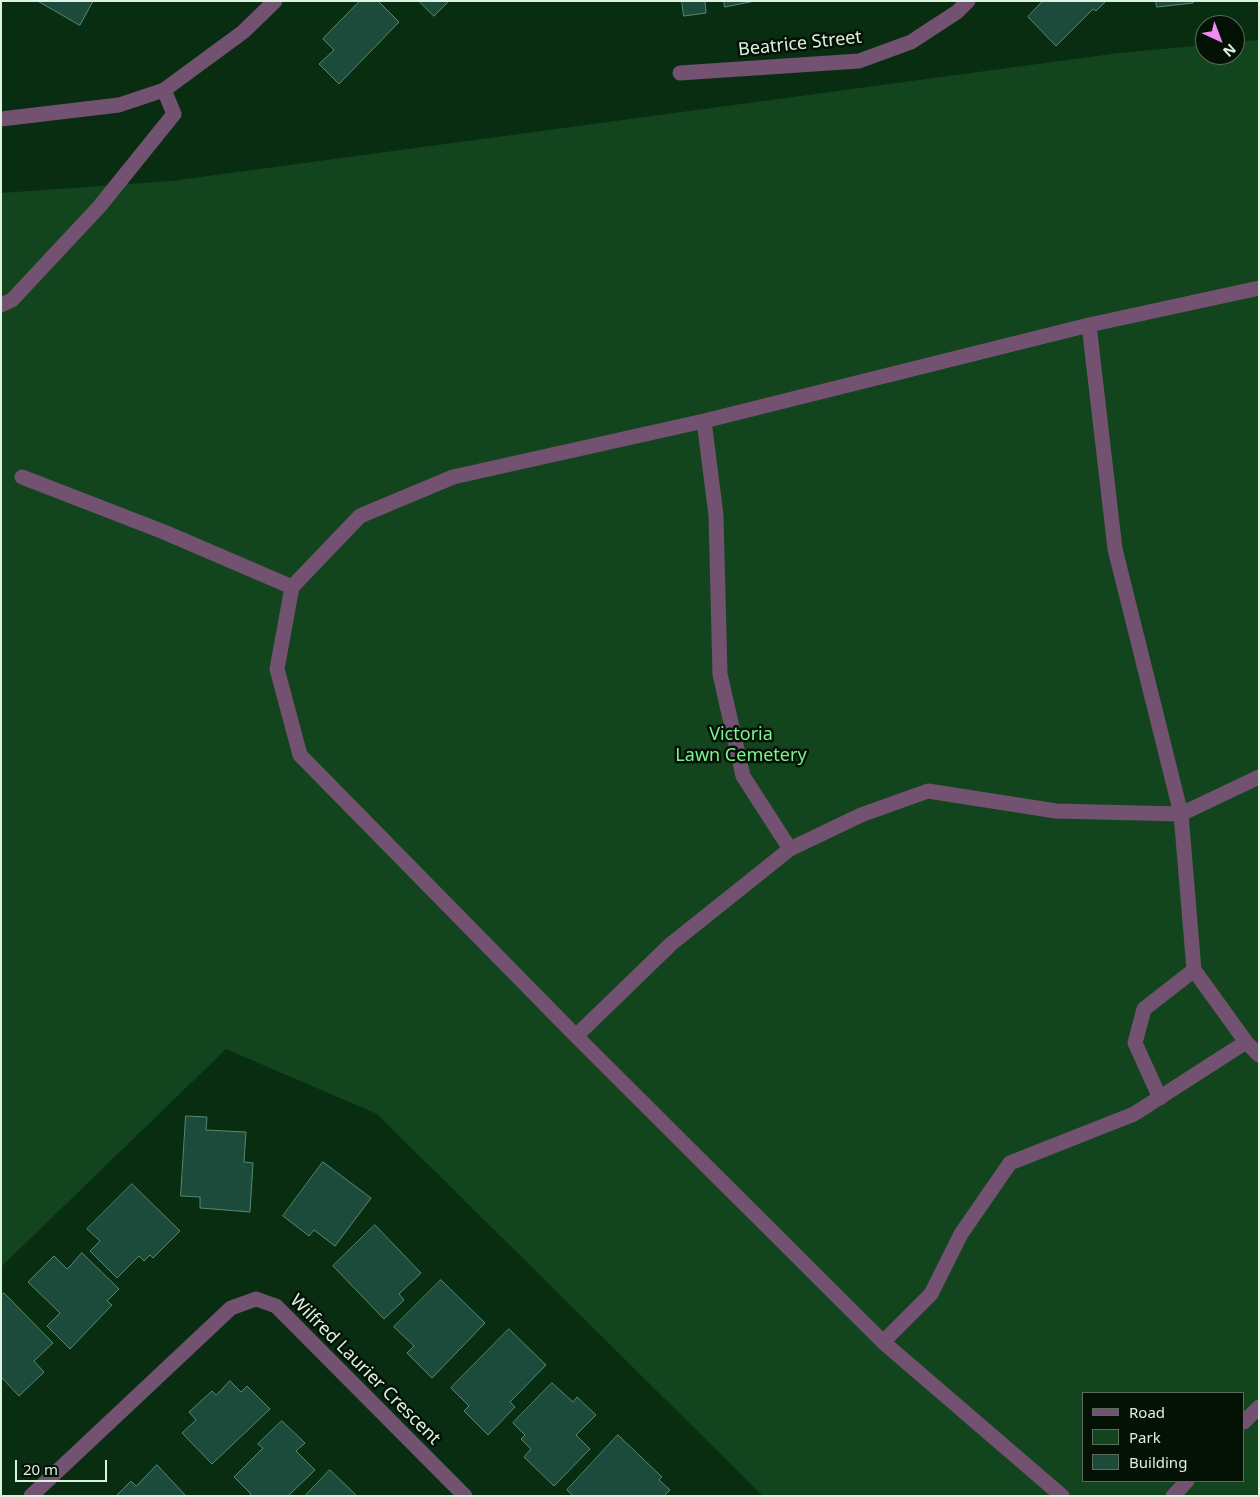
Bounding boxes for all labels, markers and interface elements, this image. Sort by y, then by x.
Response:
north arrow [1195,15,1245,65]
street label: Beatrice Street [737,27,863,61]
text: N [1219,40,1241,61]
park label: Victoria Lawn Cemetery [675,724,807,766]
street label: Wilfred Laurier Crescent [285,1290,445,1450]
legend [1082,1392,1245,1482]
text: Road [1129,1402,1165,1422]
text: Park [1129,1427,1161,1447]
scale bar [18,1450,110,1482]
text: Building [1129,1452,1187,1472]
text: 20 m [23,1459,58,1479]

